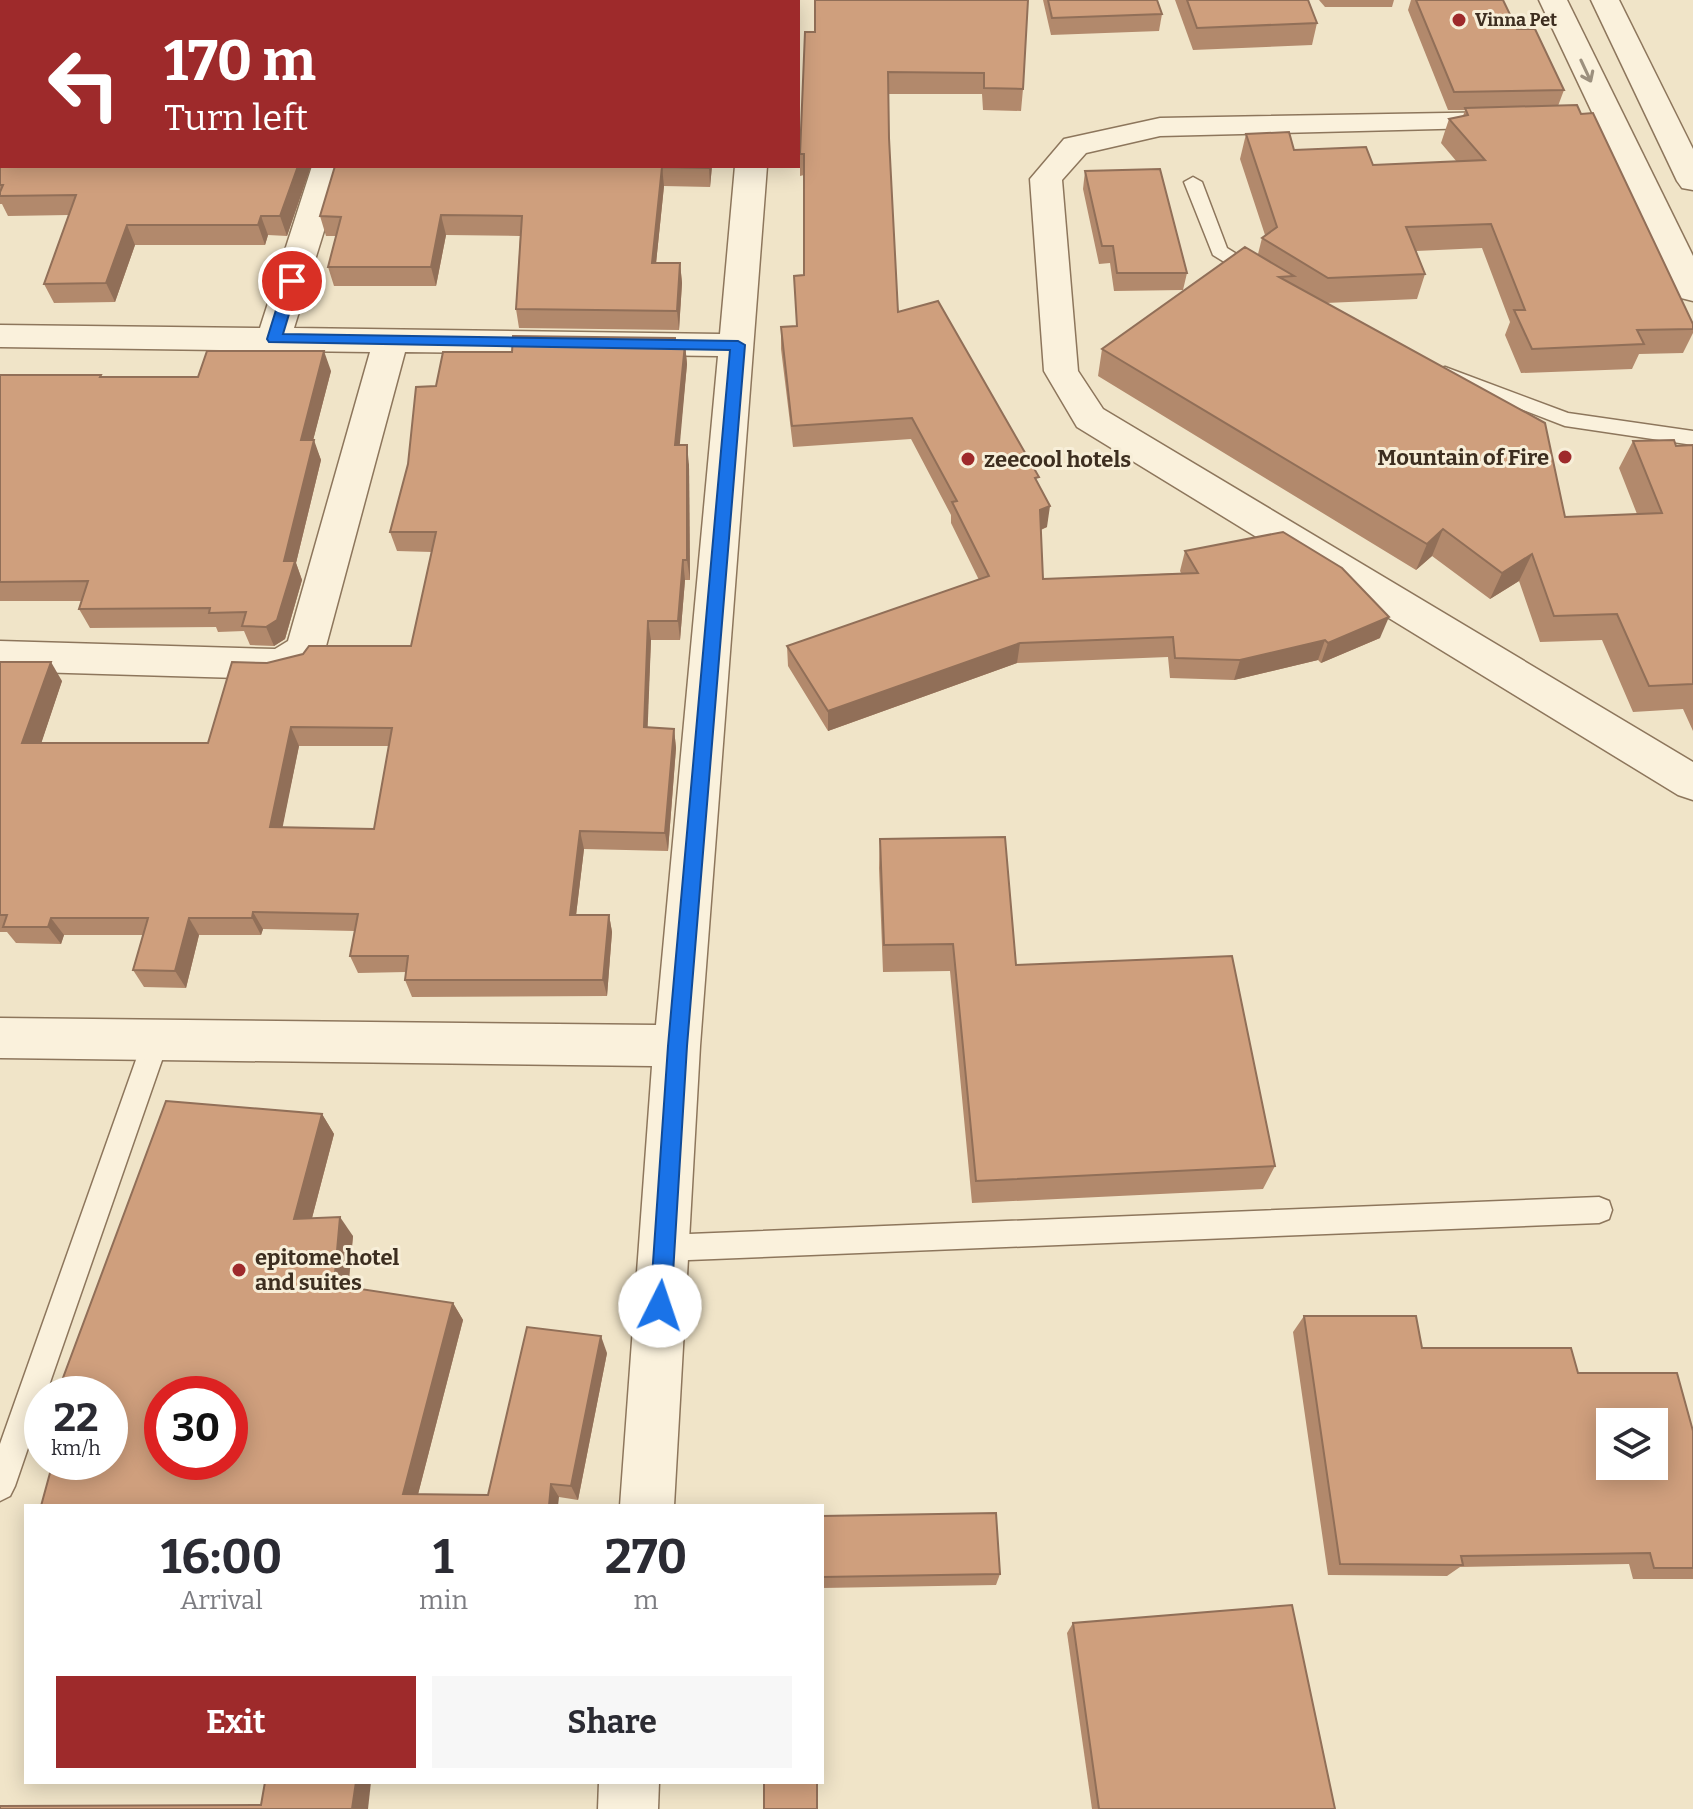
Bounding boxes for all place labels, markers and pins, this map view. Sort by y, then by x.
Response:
place label: Vinna Pet [1475,9,1557,31]
marker: Vinna Pet [1450,11,1468,29]
pin [258,247,326,315]
place label: Mountain of Fire [1377,444,1549,471]
place label: zeecool hotels [984,446,1131,473]
marker: Mountain of Fire [1556,448,1574,466]
marker: zeecool hotels [959,450,977,468]
place label: epitome hotel and suites [255,1244,400,1296]
marker: epitome hotel and suites [230,1261,248,1279]

